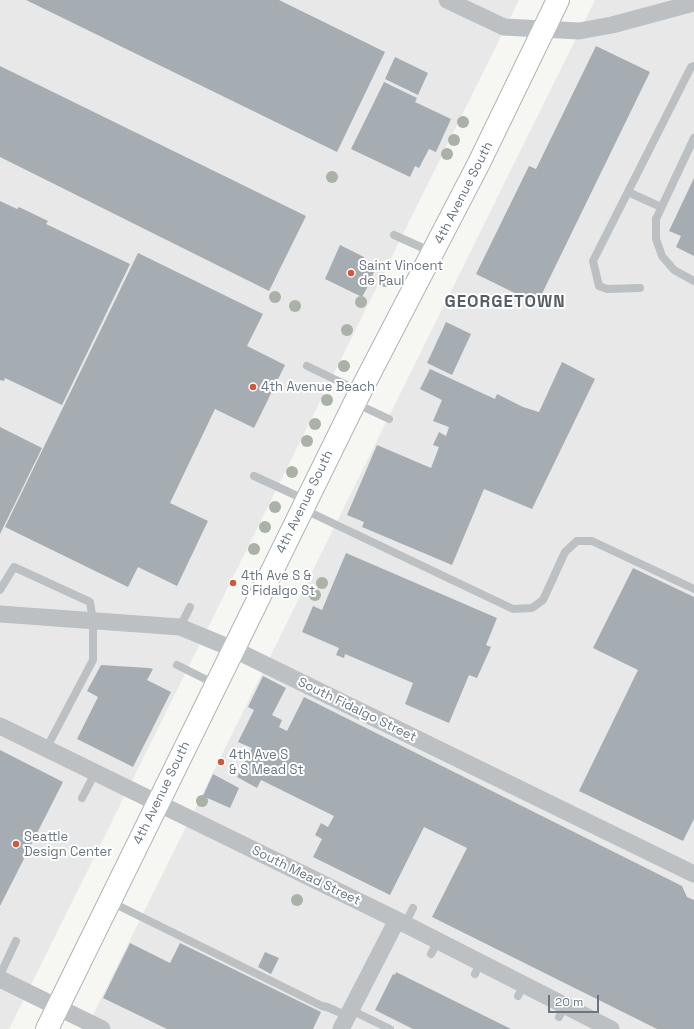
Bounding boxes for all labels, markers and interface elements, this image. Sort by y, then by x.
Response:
street label: 4th Avenue South [431,139,497,247]
place label: Saint Vincent de Paul [359,258,443,289]
marker: Saint Vincent de Paul [346,268,356,278]
district label: GEORGETOWN [444,292,566,312]
place label: 4th Avenue Beach [261,379,375,395]
marker: 4th Avenue Beach [248,382,258,392]
street label: 4th Avenue South [273,448,337,556]
place label: 4th Ave S & S Fidalgo St [241,568,315,599]
marker: 4th Ave S & S Fidalgo St [228,578,238,588]
street label: South Fidalgo Street [295,675,419,745]
street label: 4th Avenue South [130,739,194,847]
place label: 4th Ave S & S Mead St [229,747,303,778]
marker: 4th Ave S & S Mead St [216,757,226,767]
place label: Seattle Design Center [24,829,112,860]
marker: Seattle Design Center [11,839,21,849]
street label: South Mead Street [249,843,363,909]
scale bar [550,987,601,1013]
text: 20 m [555,994,583,1010]

